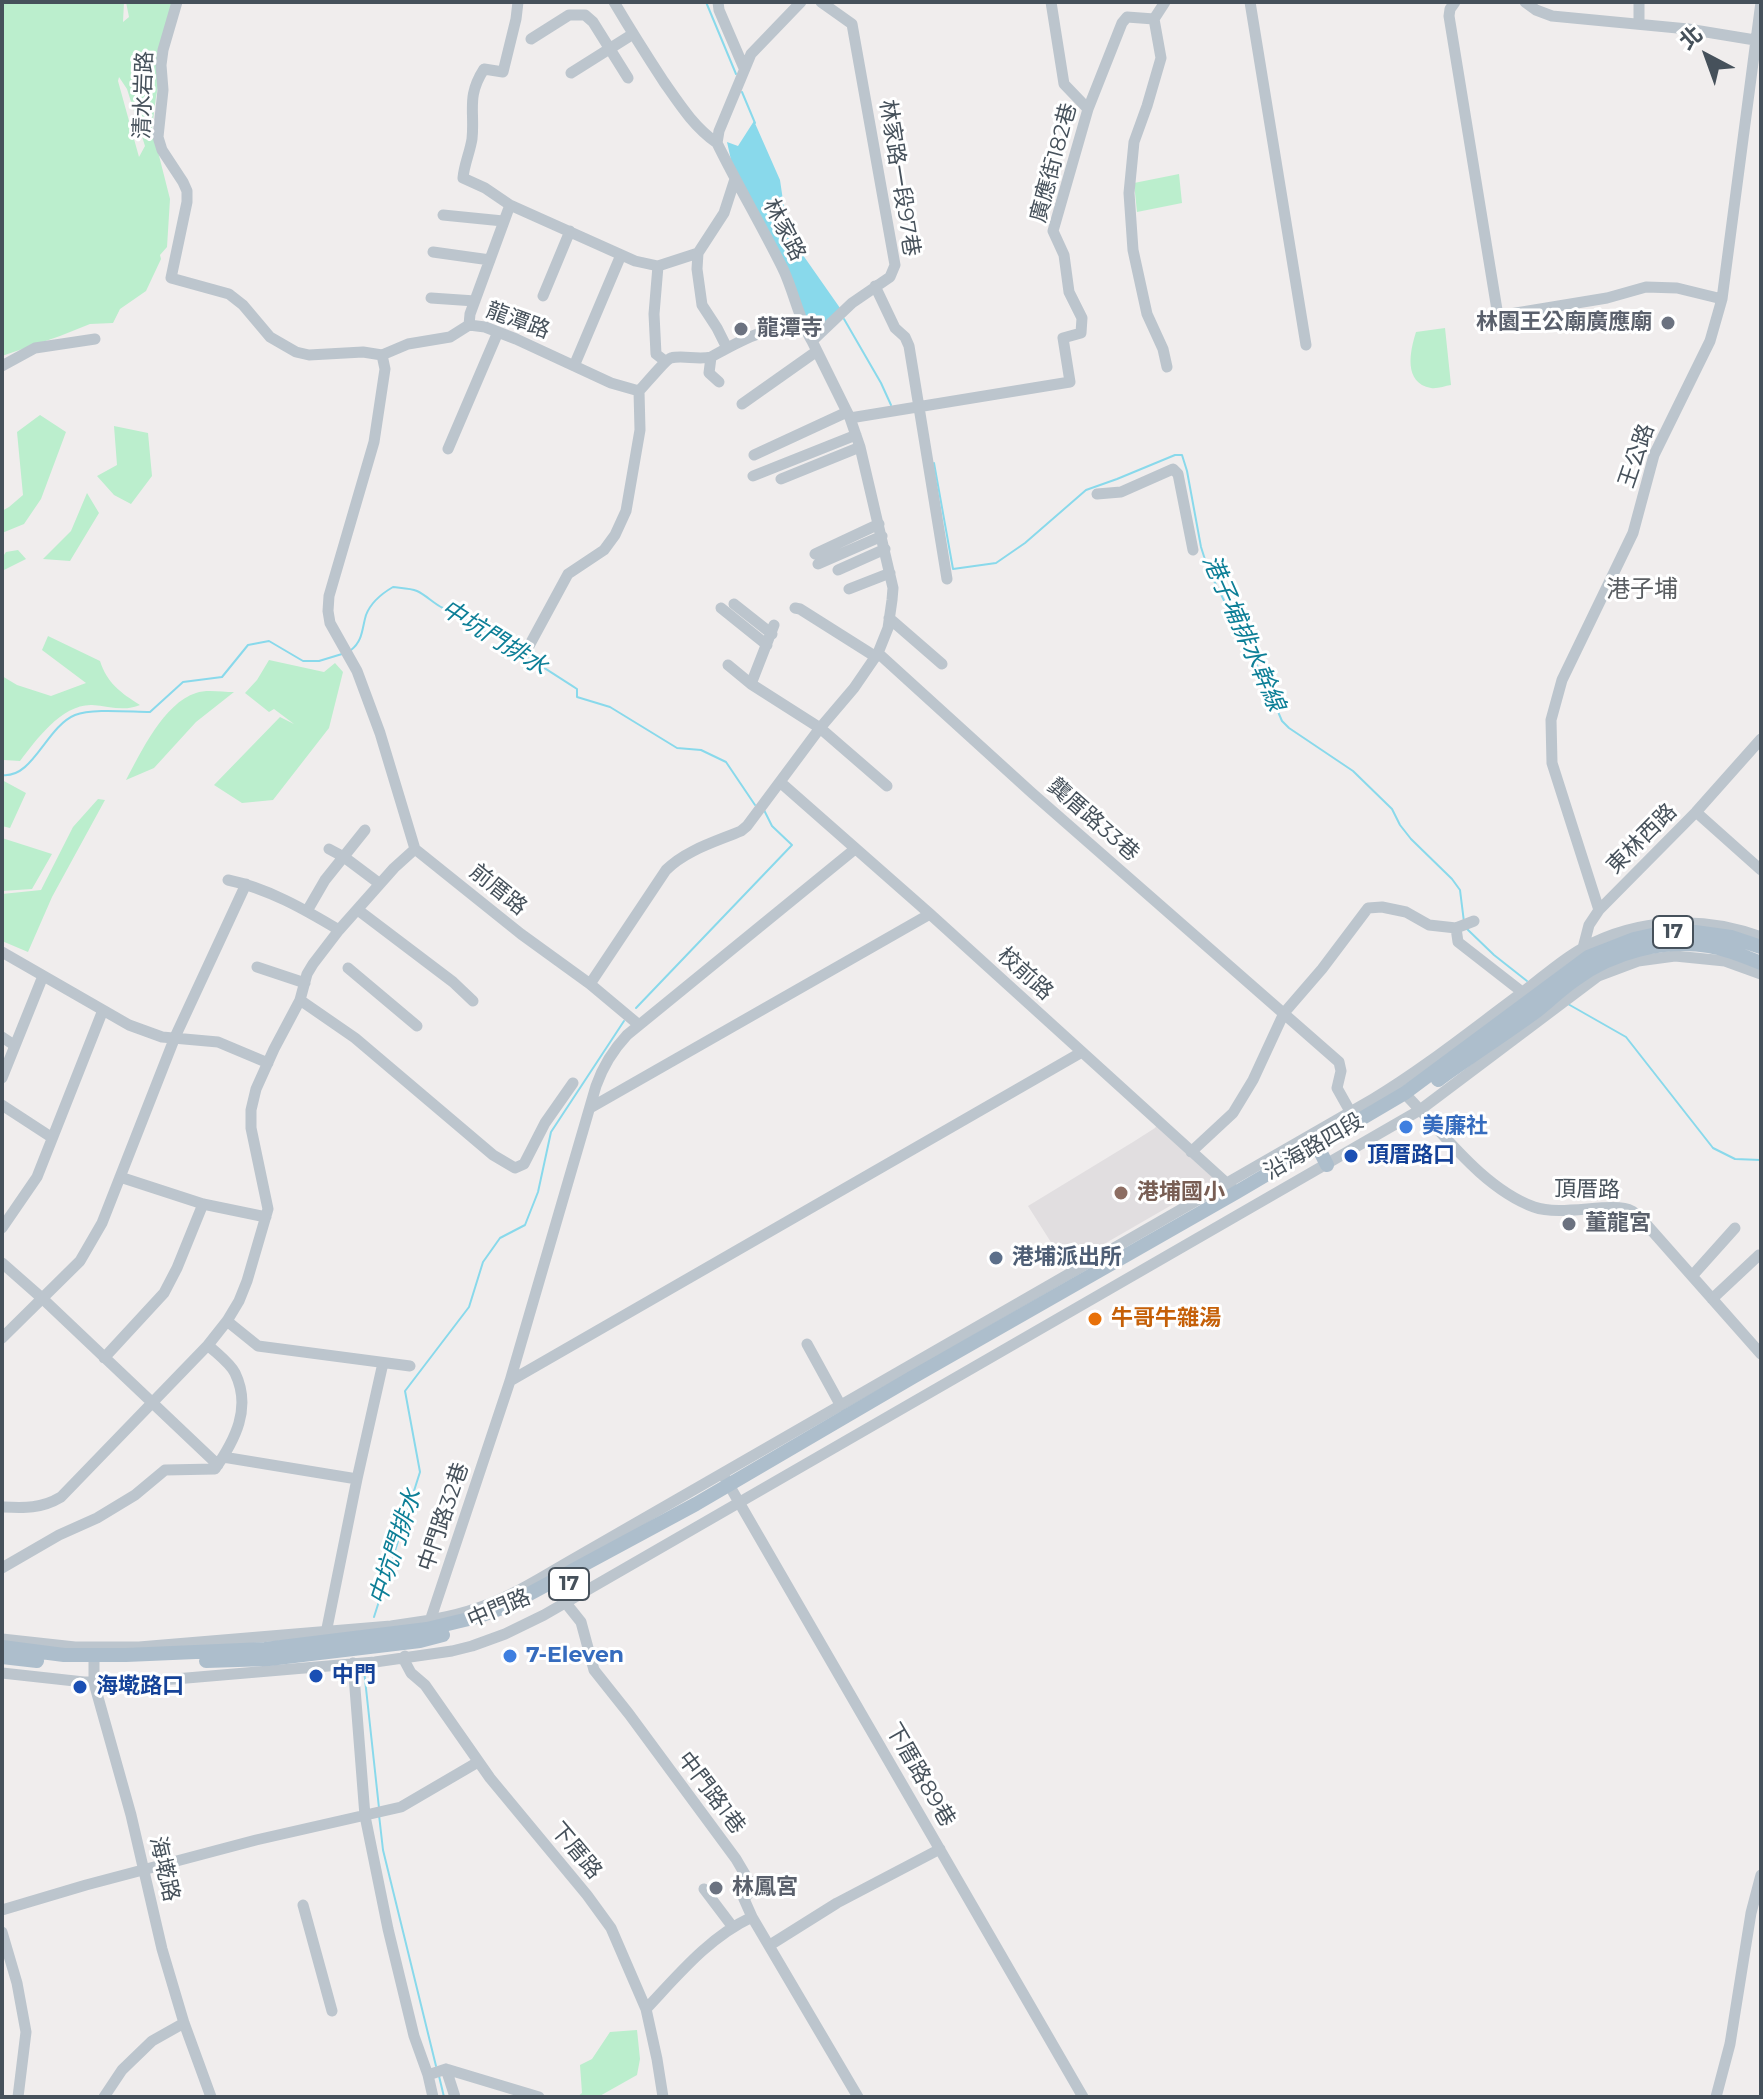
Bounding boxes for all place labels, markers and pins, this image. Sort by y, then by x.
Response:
place label: 林園王公廟廣應廟 [1476,310,1652,336]
marker: 林園王公廟廣應廟 [1659,314,1677,332]
place label: 龍潭寺 [757,316,823,342]
marker: 龍潭寺 [732,320,750,338]
place label: 美廉社 [1422,1114,1488,1140]
marker: 美廉社 [1397,1118,1415,1136]
place label: 頂厝路口 [1367,1143,1455,1169]
marker: 頂厝路口 [1342,1147,1360,1165]
place label: 港埔國小 [1137,1180,1225,1206]
marker: 港埔國小 [1112,1184,1130,1202]
place label: 董龍宮 [1585,1211,1651,1237]
marker: 董龍宮 [1560,1215,1578,1233]
place label: 港埔派出所 [1012,1245,1122,1271]
marker: 港埔派出所 [987,1249,1005,1267]
place label: 牛哥牛雜湯 [1111,1306,1221,1332]
marker: 牛哥牛雜湯 [1086,1310,1104,1328]
place label: 7-Eleven [526,1643,624,1669]
marker: 7-Eleven [501,1647,519,1665]
place label: 中門 [332,1663,376,1689]
marker: 中門 [307,1667,325,1685]
place label: 海墘路口 [96,1674,184,1700]
marker: 海墘路口 [71,1678,89,1696]
place label: 林鳳宮 [732,1875,798,1901]
marker: 林鳳宮 [707,1879,725,1897]

